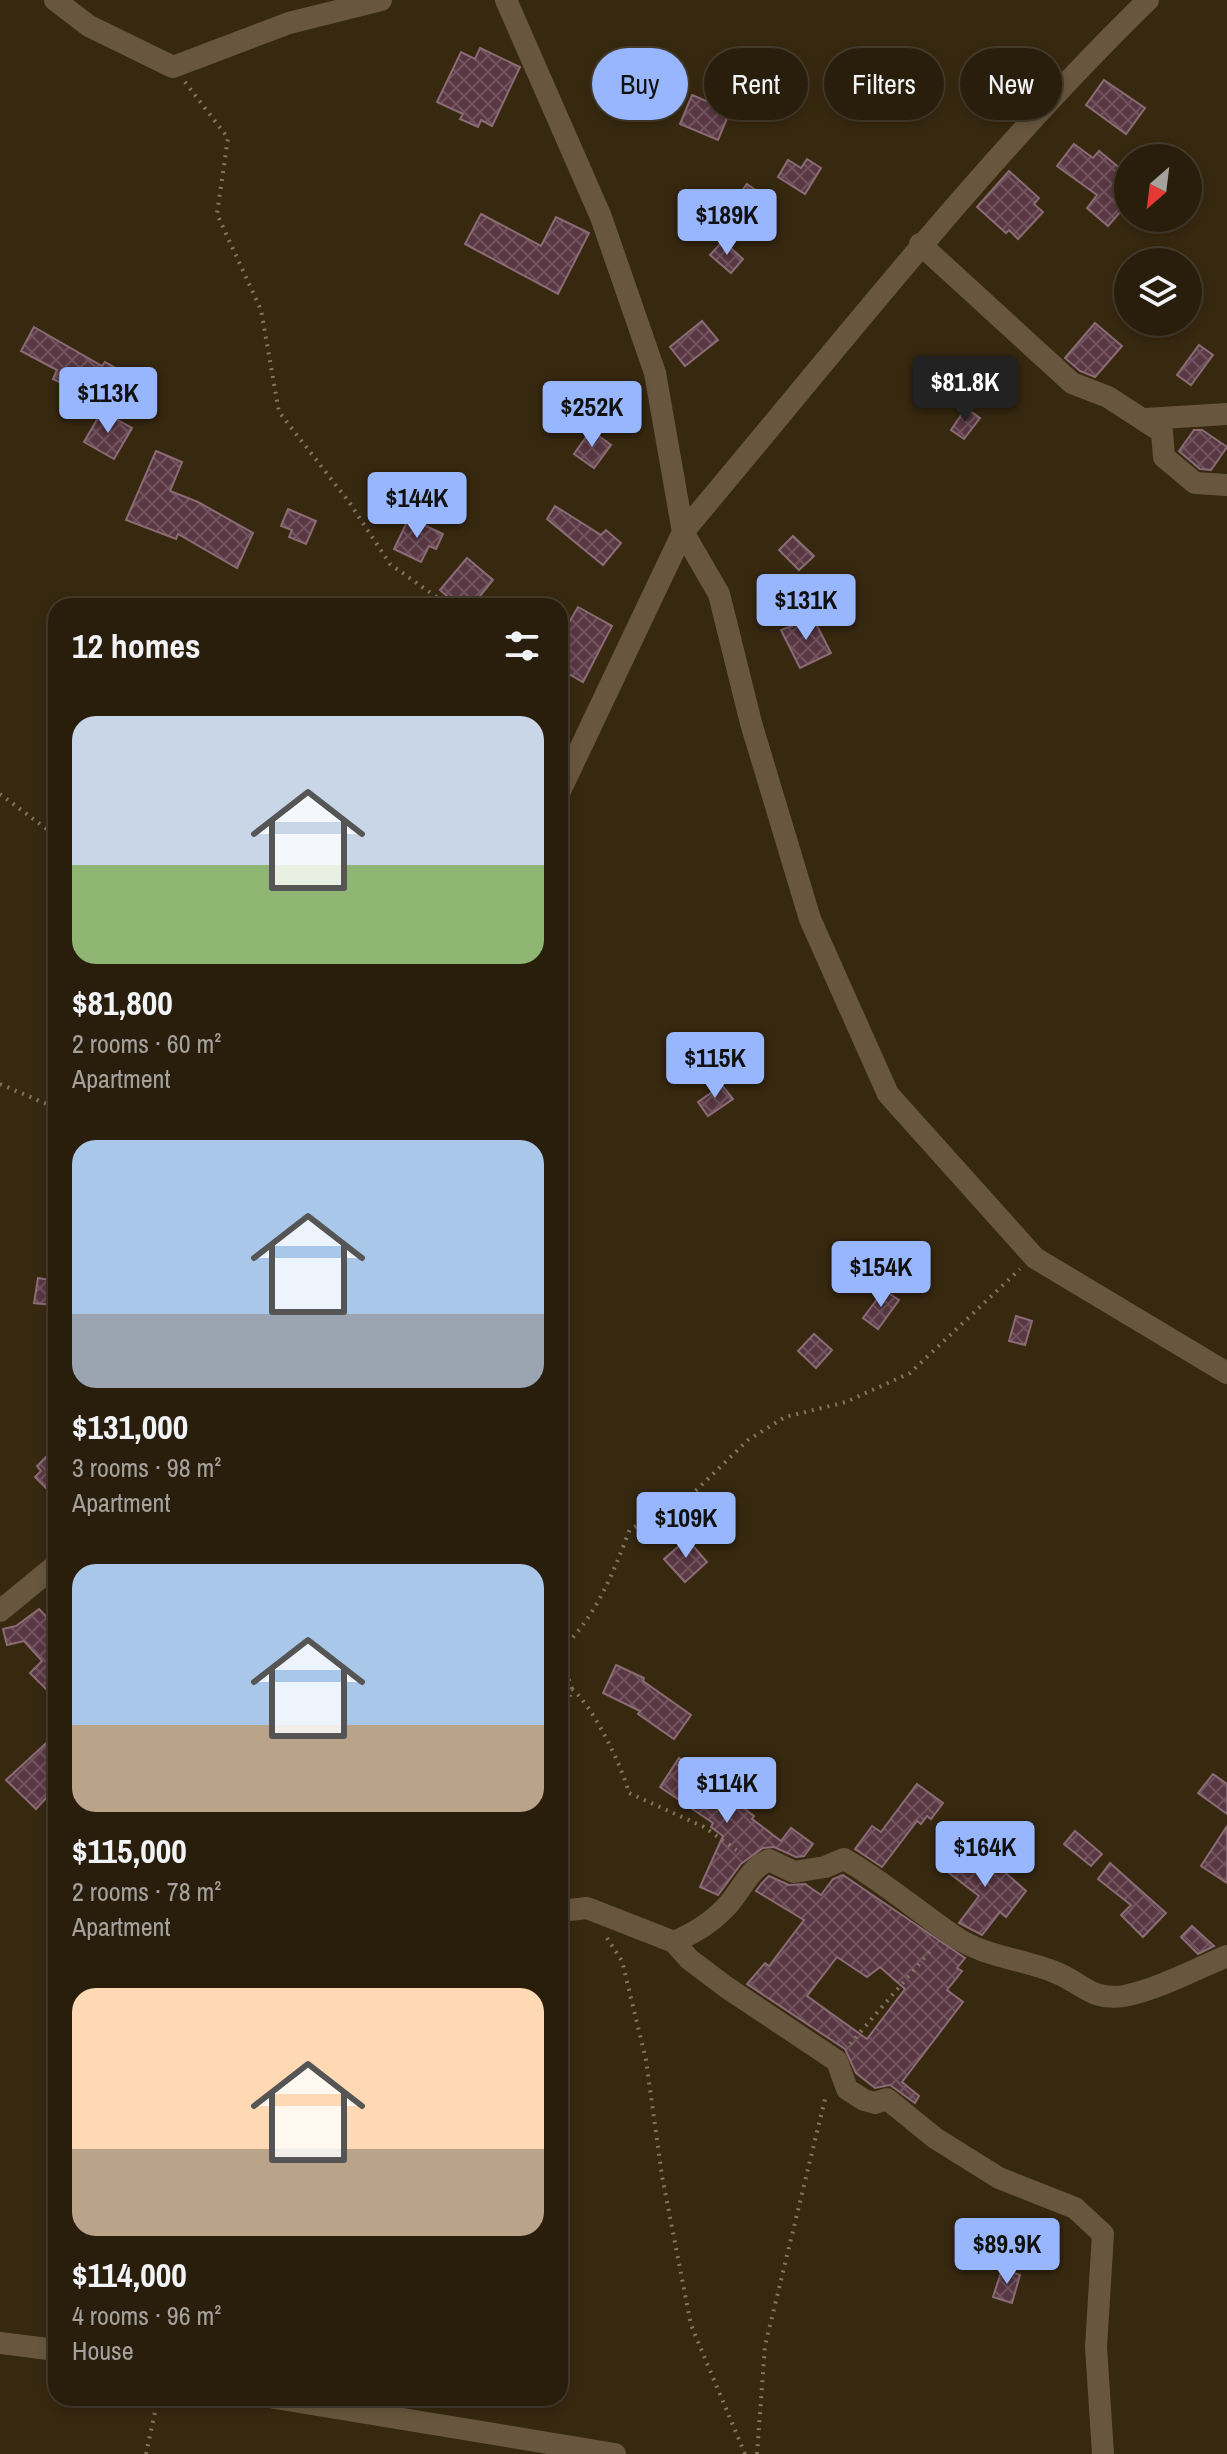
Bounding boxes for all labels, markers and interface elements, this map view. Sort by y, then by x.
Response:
chip: Buy [592,48,688,120]
chip: Rent [704,48,808,120]
chip: Filters [824,48,944,120]
chip: New [960,48,1062,120]
north arrow [1114,144,1202,232]
map controls [1114,144,1202,336]
pin: $189K [671,189,783,257]
text: $189K [696,197,758,232]
button: layers [1114,248,1202,336]
pin: $81.8K [900,356,1030,424]
text: $81.8K [931,364,999,399]
pin: $113K [52,367,164,435]
text: $113K [77,375,139,410]
pin: $252K [536,381,648,449]
text: $252K [561,389,623,424]
pin: $144K [361,472,473,540]
text: $144K [386,480,448,515]
pin: $131K [750,574,862,642]
text: $131K [775,582,837,617]
text: 12 homes [72,623,201,669]
icon: filters [500,624,544,668]
icon: home [236,768,380,912]
text: $81,800 [72,980,173,1026]
text: 2 rooms · 60 m² [72,1026,221,1061]
pin: $115K [659,1032,771,1100]
text: $115K [684,1040,746,1075]
text: Apartment [72,1061,170,1096]
icon: home [236,1192,380,1336]
pin: $154K [825,1241,937,1309]
text: $154K [850,1249,912,1284]
text: $131,000 [72,1404,188,1450]
text: 3 rooms · 98 m² [72,1450,221,1485]
text: Apartment [72,1485,170,1520]
pin: $109K [630,1492,742,1560]
text: $109K [655,1500,717,1535]
icon: home [236,1616,380,1760]
pin: $114K [671,1757,783,1825]
text: $114K [696,1765,758,1800]
pin: $164K [929,1821,1041,1889]
text: $115,000 [72,1828,187,1874]
text: $164K [954,1829,1016,1864]
text: 2 rooms · 78 m² [72,1874,221,1909]
text: Apartment [72,1909,170,1944]
icon: home [236,2040,380,2184]
pin: $89.9K [942,2218,1072,2286]
text: $89.9K [973,2226,1041,2261]
text: $114,000 [72,2252,187,2298]
text: 4 rooms · 96 m² [72,2298,221,2333]
text: House [72,2333,134,2368]

